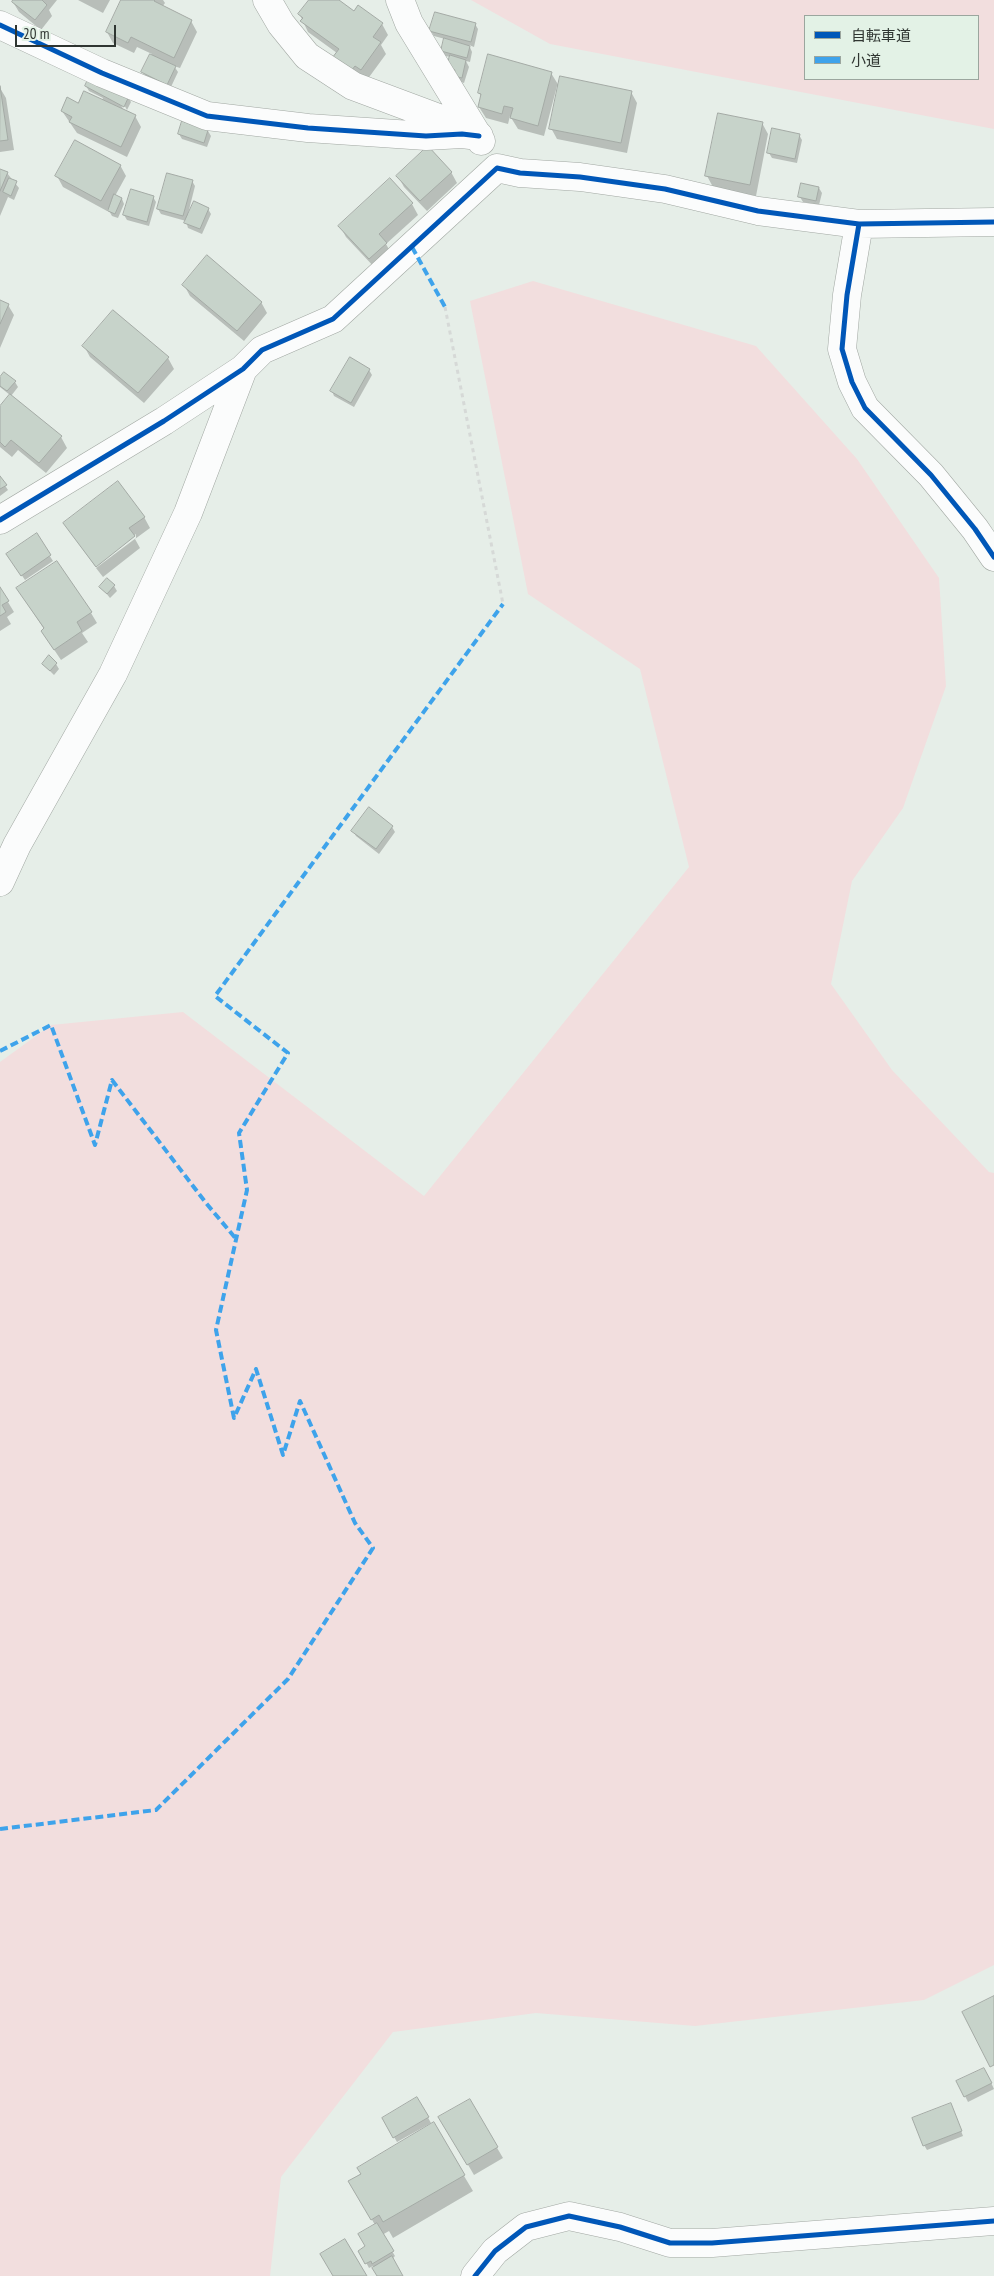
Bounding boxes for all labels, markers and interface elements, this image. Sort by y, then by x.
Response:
scale bar [18,15,119,47]
legend [804,15,979,80]
text: 20 m [23,24,49,43]
text: 自転車道 [851,26,911,45]
text: 小道 [851,51,881,70]

